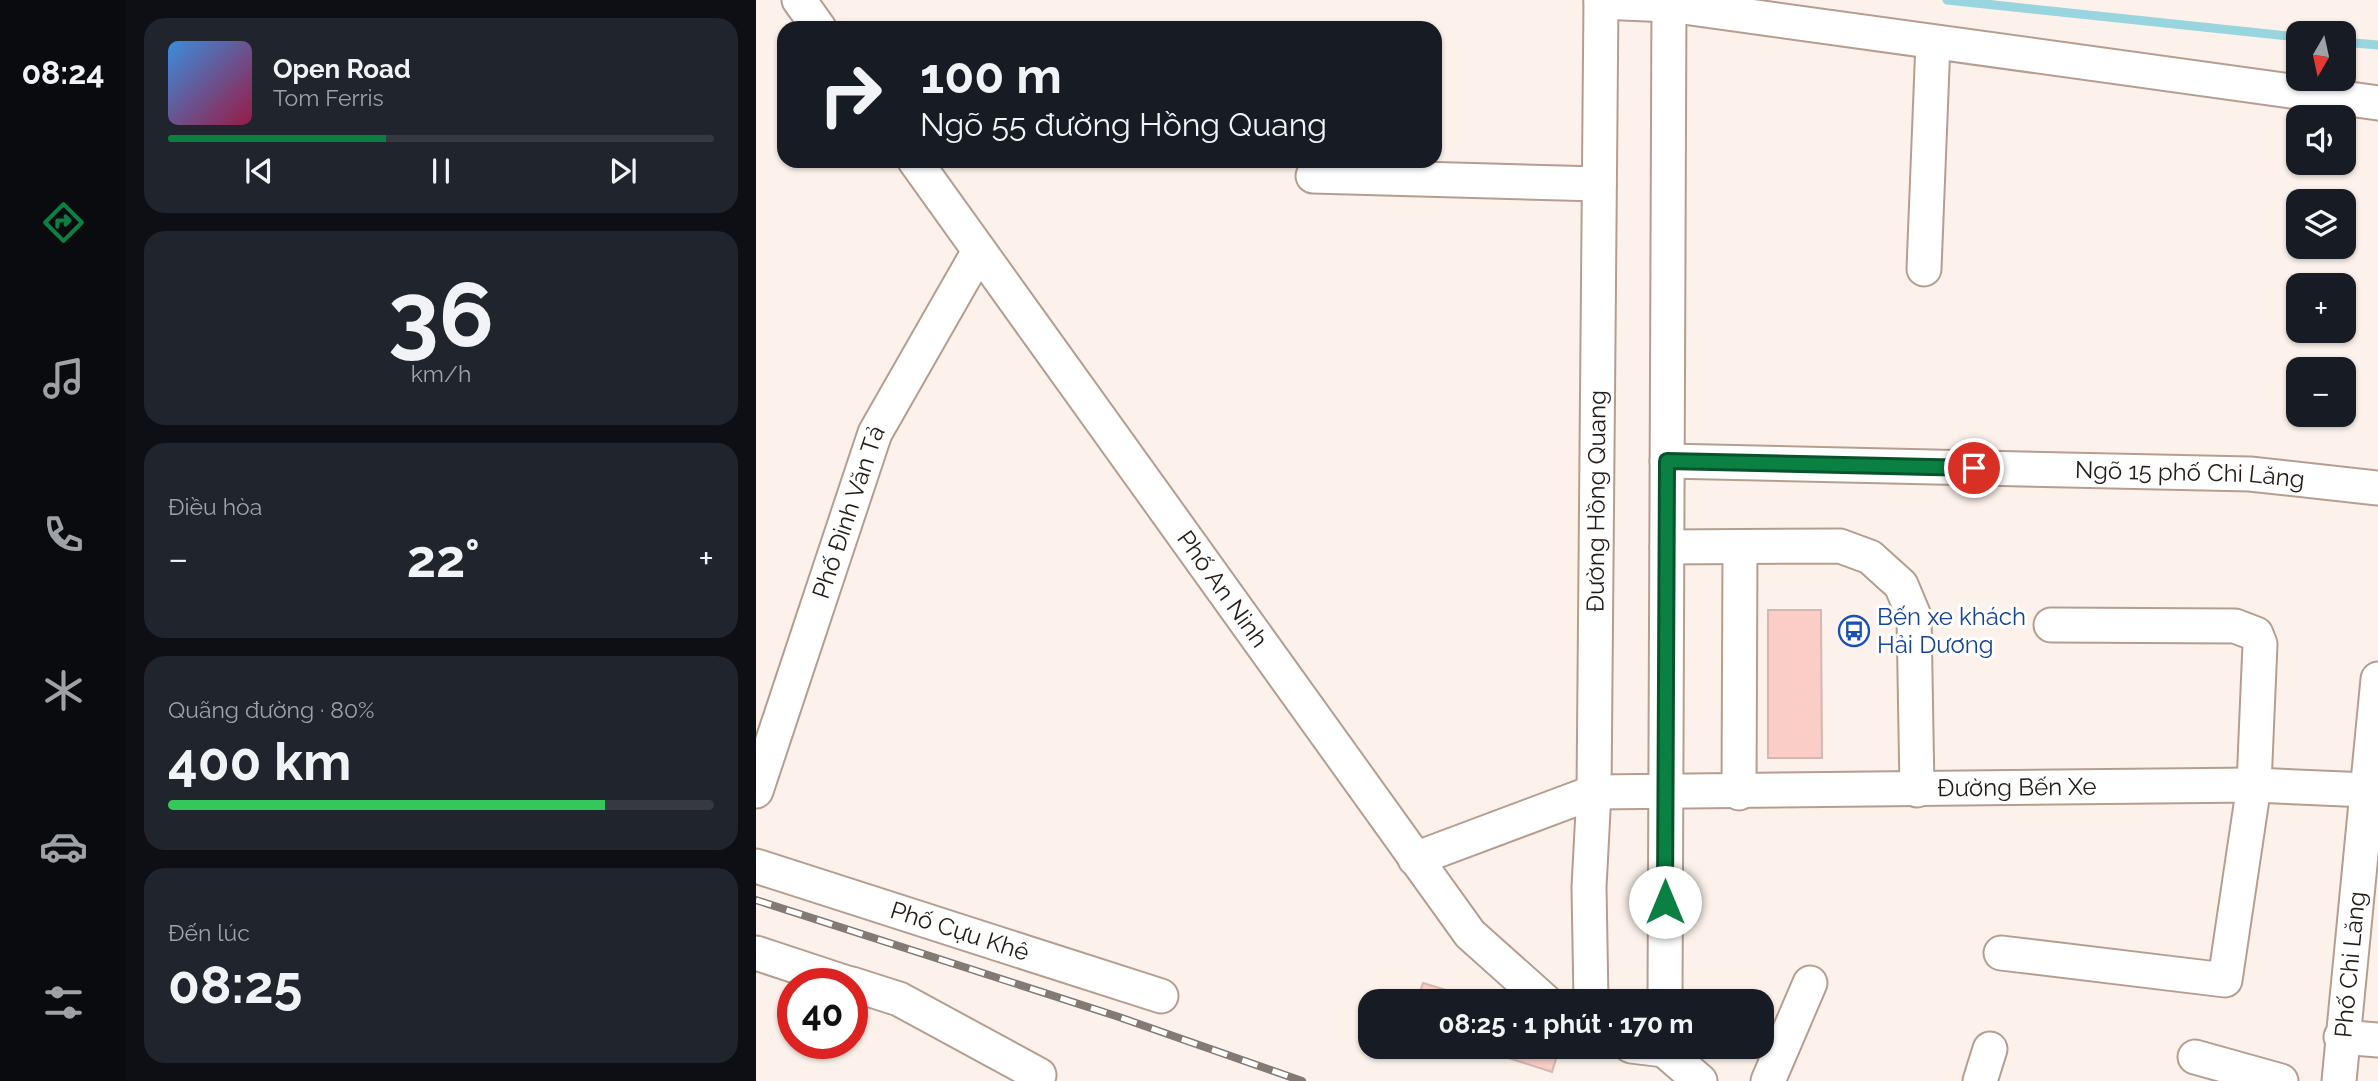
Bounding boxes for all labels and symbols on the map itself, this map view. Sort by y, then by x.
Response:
north arrow [2286,21,2356,91]
street label: Đường Hồng Quang [1581,390,1612,612]
street label: Phố Đinh Văn Tả [806,419,891,602]
pin [1944,438,2004,498]
street label: Ngõ 15 phố Chi Lăng [2075,455,2306,494]
street label: Phố An Ninh [1171,525,1274,653]
place label: Bến xe khách Hải Dương [1877,602,2026,659]
bus stop icon: Bến xe khách Hải Dương [1837,614,1871,648]
street label: Đường Bến Xe [1937,772,2097,802]
position arrow [1628,865,1702,939]
street label: Phố Chi Lăng [2328,890,2371,1039]
street label: Phố Cựu Khê [887,895,1033,967]
speed limit sign: 40 [777,968,868,1059]

